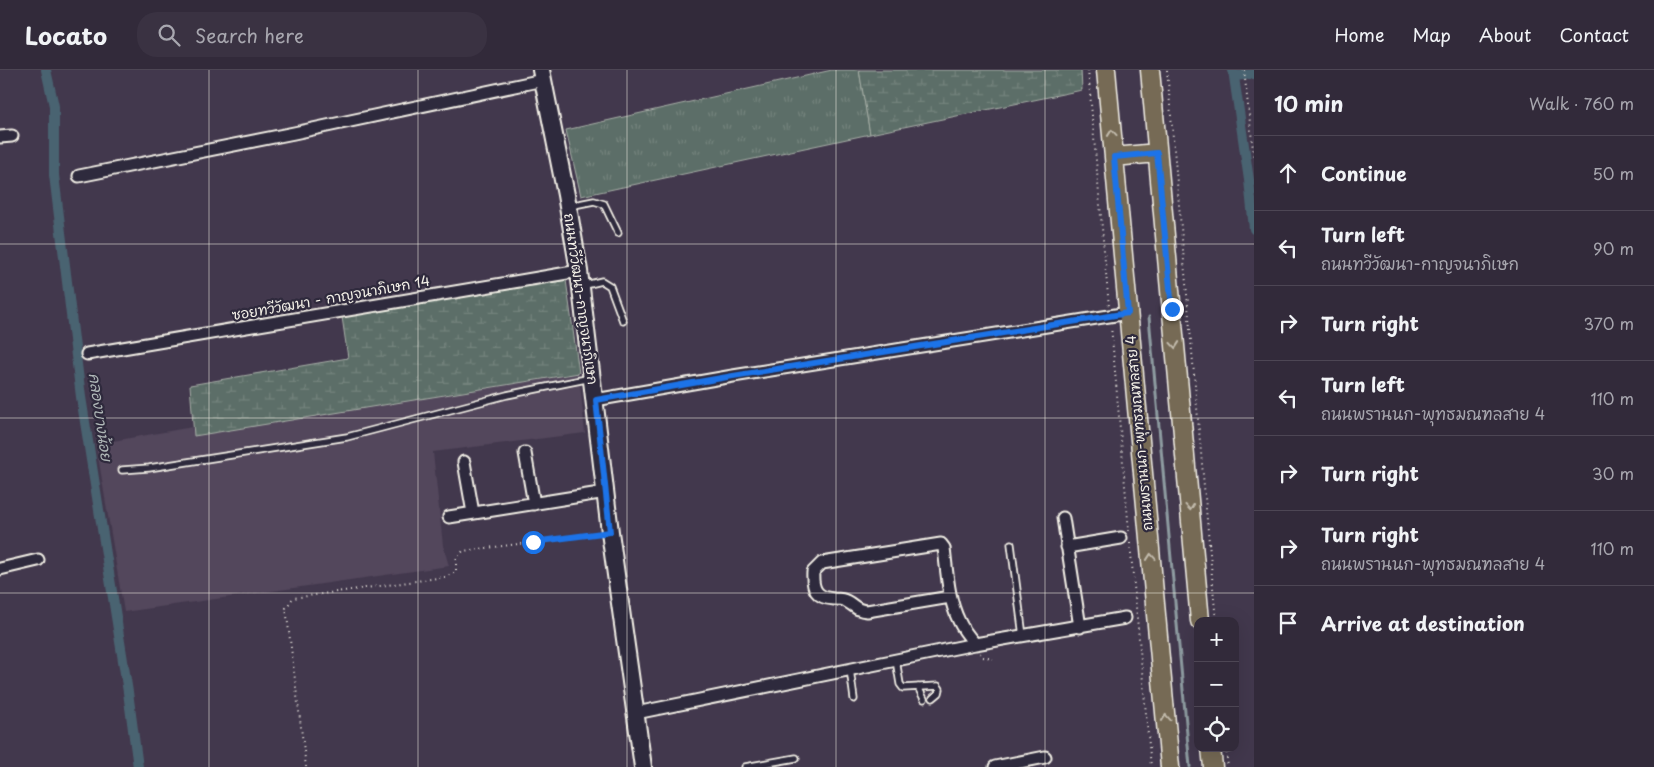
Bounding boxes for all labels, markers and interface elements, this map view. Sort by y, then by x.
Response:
search box [137,12,487,57]
text: Locato [25,17,107,53]
icon: search [155,21,183,49]
text: Search here [195,21,304,49]
text: Home [1334,21,1384,48]
text: Map [1412,21,1451,48]
text: About [1479,21,1531,48]
text: Contact [1559,21,1629,48]
text: 10 min [1274,87,1344,119]
text: Walk · 760 m [1529,91,1634,115]
one-way arrow [1106,129,1117,137]
icon: ahead [1274,159,1302,187]
text: Continue [1321,159,1407,187]
text: 50 m [1593,161,1634,185]
street label: ถนนทวีวัฒนา-กาญจนาภิเษก [559,212,604,386]
text: Turn left [1321,220,1405,248]
icon: left [1274,234,1302,262]
text: 90 m [1593,236,1634,260]
text: ถนนทวีวัฒนา-กาญจนาภิเษก [1321,251,1519,275]
street label: ซอยทวีวัฒนา - กาญจนาภิเษก 14 [230,270,432,325]
route end [1161,298,1184,321]
icon: right [1274,309,1302,337]
text: Turn right [1321,309,1419,337]
text: 370 m [1584,311,1634,335]
street label: ถนนพรานนก-พุทธมณฑลสาย 4 [1119,334,1158,532]
one-way arrow [1169,341,1180,349]
text: Turn left [1321,370,1405,398]
water label: คลองบางน้อย [84,371,119,464]
icon: left [1274,384,1302,412]
text: 110 m [1591,386,1634,410]
text: ถนนพรานนก-พุทธมณฑลสาย 4 [1321,401,1545,425]
icon: right [1274,459,1302,487]
text: Turn right [1321,459,1419,487]
text: 30 m [1592,461,1634,485]
one-way arrow [1184,503,1195,511]
text: Turn right [1321,520,1419,548]
route start [522,531,545,554]
icon: right [1274,534,1302,562]
text: 110 m [1591,536,1634,560]
text: ถนนพรานนก-พุทธมณฑลสาย 4 [1321,551,1545,575]
one-way arrow [1145,552,1156,560]
icon: arrive [1274,609,1302,637]
text: Arrive at destination [1321,609,1525,637]
map controls [1194,617,1239,752]
button: + [1194,617,1239,662]
button: − [1194,662,1239,707]
button: locate [1194,707,1239,752]
one-way arrow [1160,714,1171,722]

